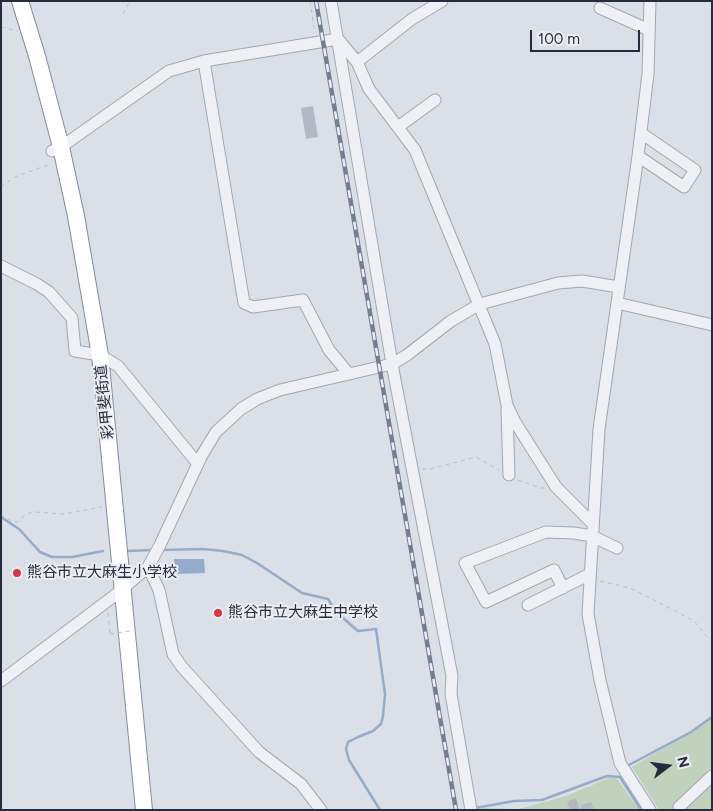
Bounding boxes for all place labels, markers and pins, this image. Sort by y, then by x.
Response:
place label: 熊谷市立大麻生小学校 [27,564,177,582]
marker: 熊谷市立大麻生小学校 [11,567,23,579]
place label: 熊谷市立大麻生中学校 [228,604,378,622]
marker: 熊谷市立大麻生中学校 [212,607,224,619]

